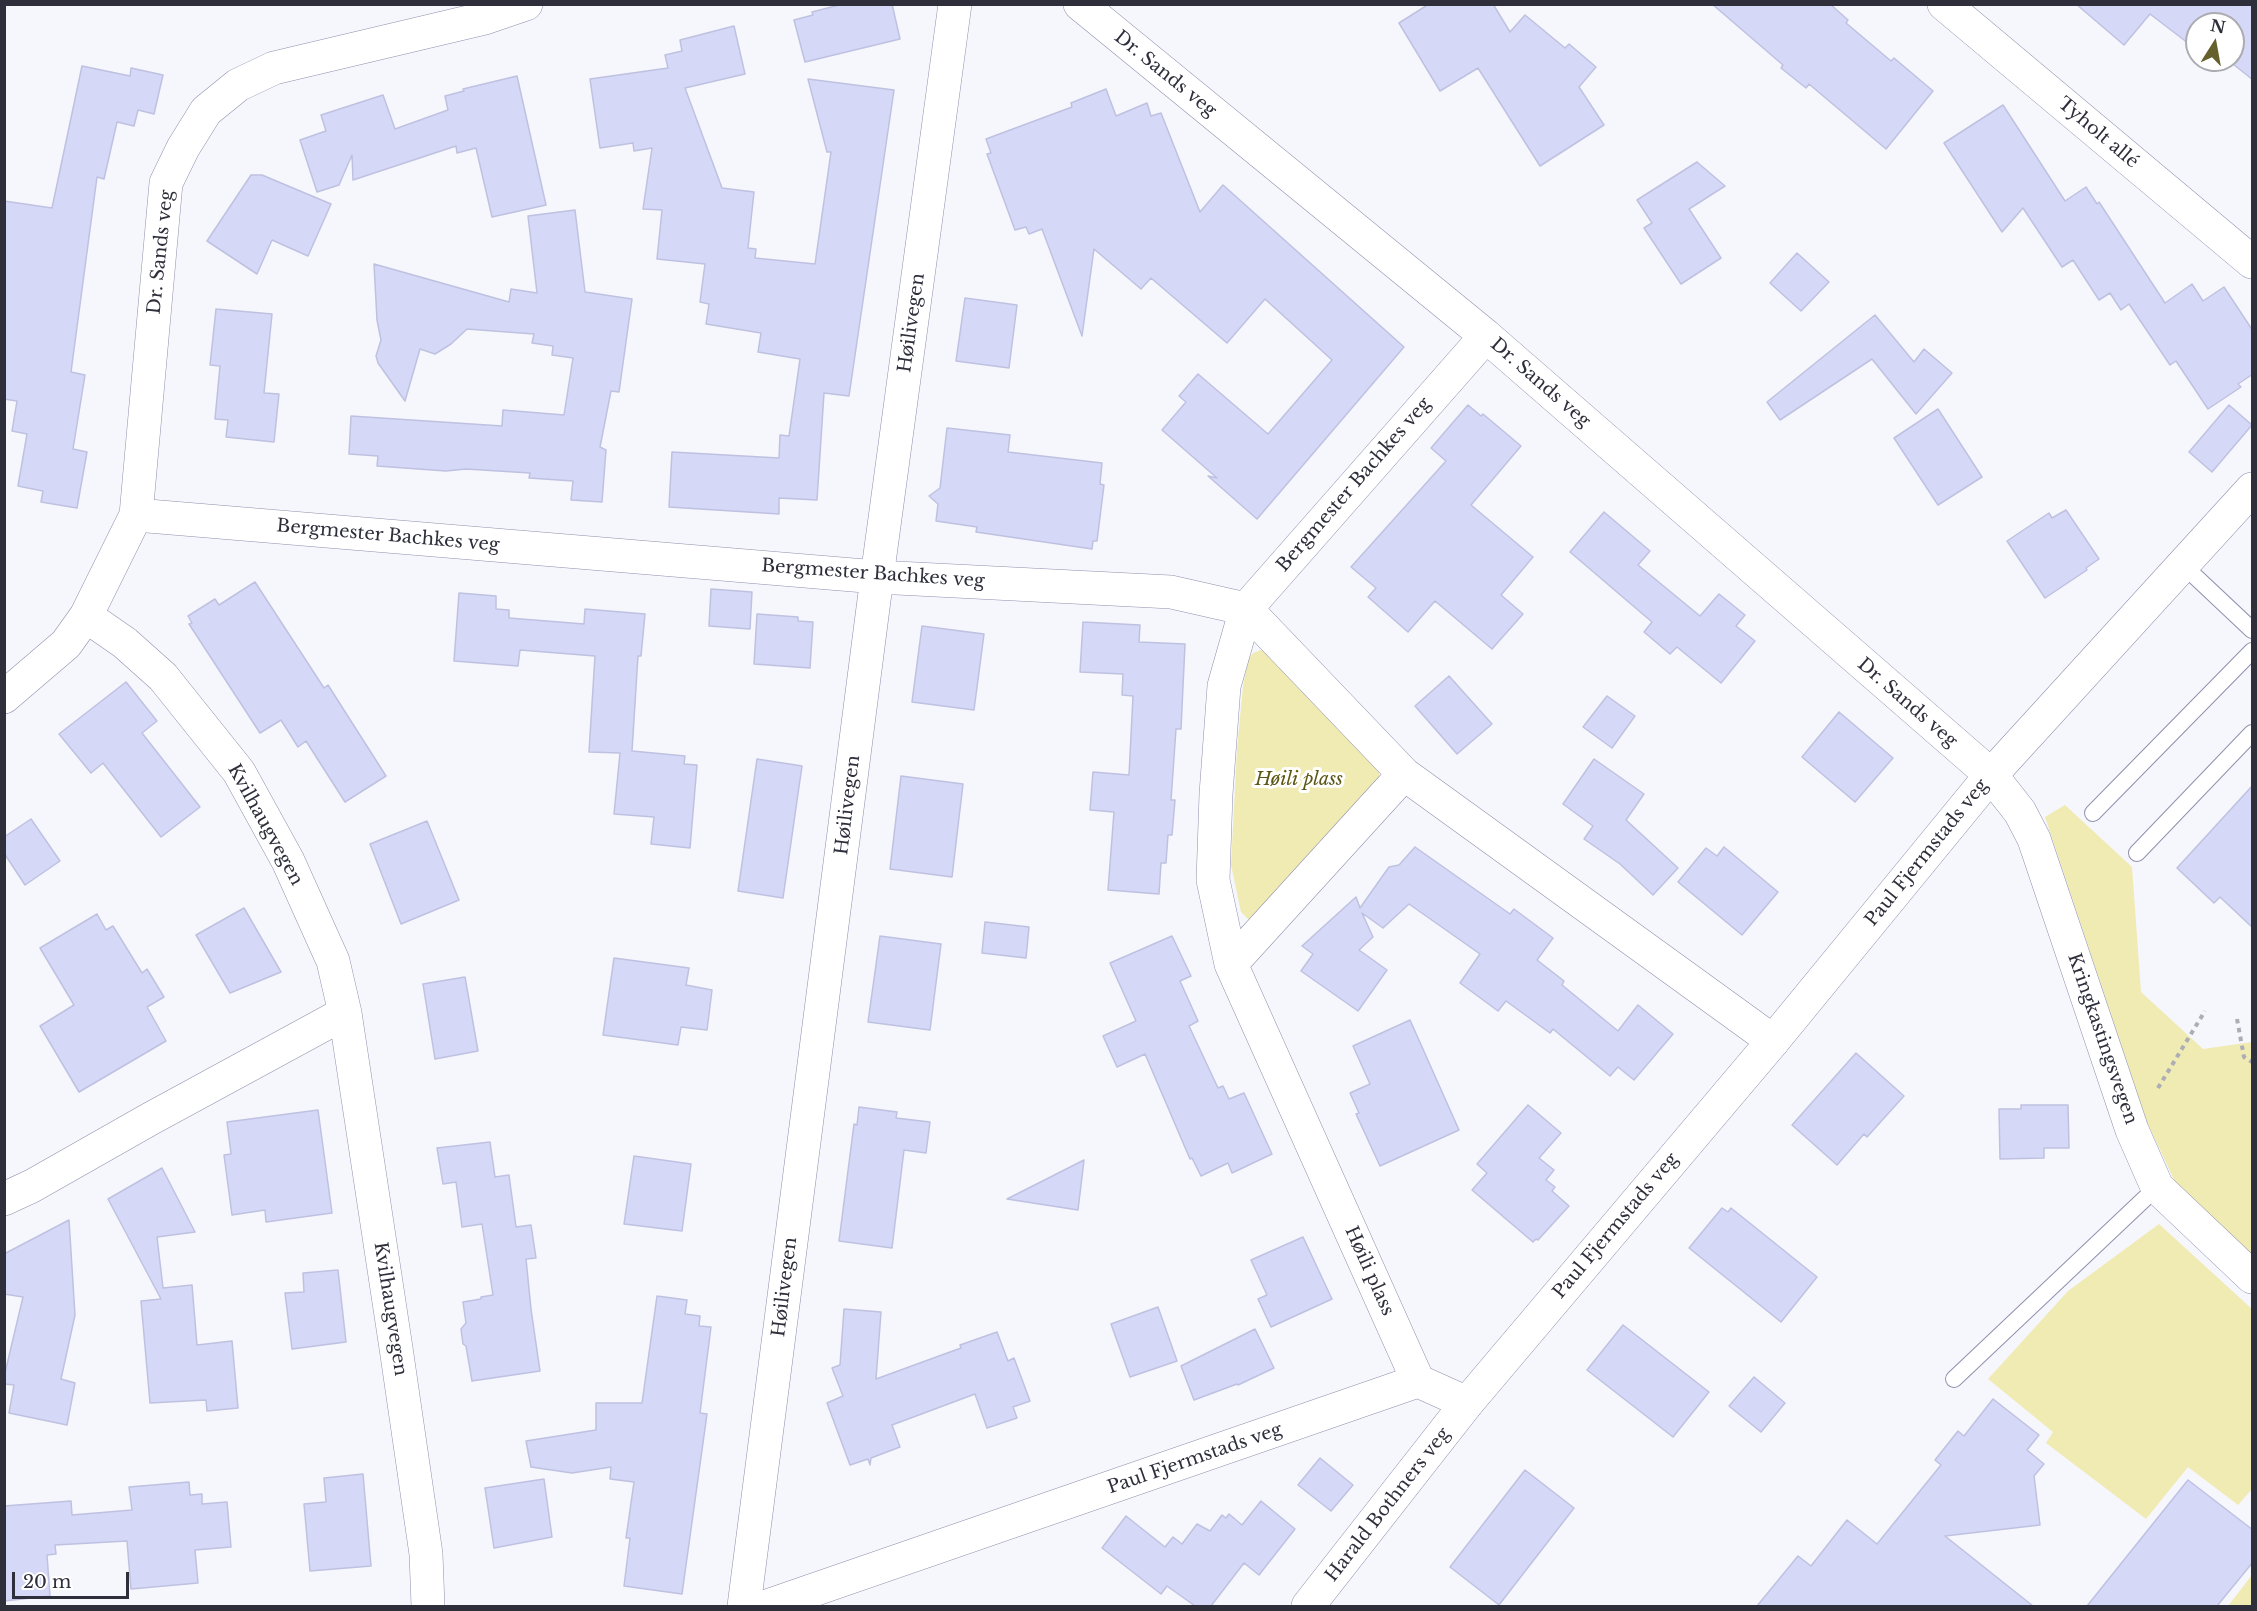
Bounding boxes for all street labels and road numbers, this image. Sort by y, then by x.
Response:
street label: Dr. Sands veg [1110,26,1220,122]
street label: Tyholt allé [2053,93,2143,173]
street label: Dr. Sands veg [144,189,178,315]
street label: Høilivegen [894,272,930,374]
street label: Dr. Sands veg [1486,334,1594,432]
street label: Bergmester Bachkes veg [1272,393,1436,577]
street label: Bergmester Bachkes veg [276,515,500,557]
street label: Bergmester Bachkes veg [761,555,985,593]
street label: Dr. Sands veg [1853,654,1961,752]
street label: Høilivegen [831,754,865,856]
street label: Kvilhaugvegen [223,761,307,889]
street label: Paul Fjermstads veg [1861,775,1993,931]
street label: Kringkastingsvegen [2063,951,2141,1127]
street label: Paul Fjermstads veg [1549,1149,1683,1303]
street label: Høili plass [1340,1223,1398,1319]
street label: Høilivegen [768,1236,802,1338]
street label: Kvilhaugvegen [369,1241,411,1377]
street label: Paul Fjermstads veg [1105,1419,1285,1499]
street label: Harald Bothners veg [1321,1424,1455,1586]

